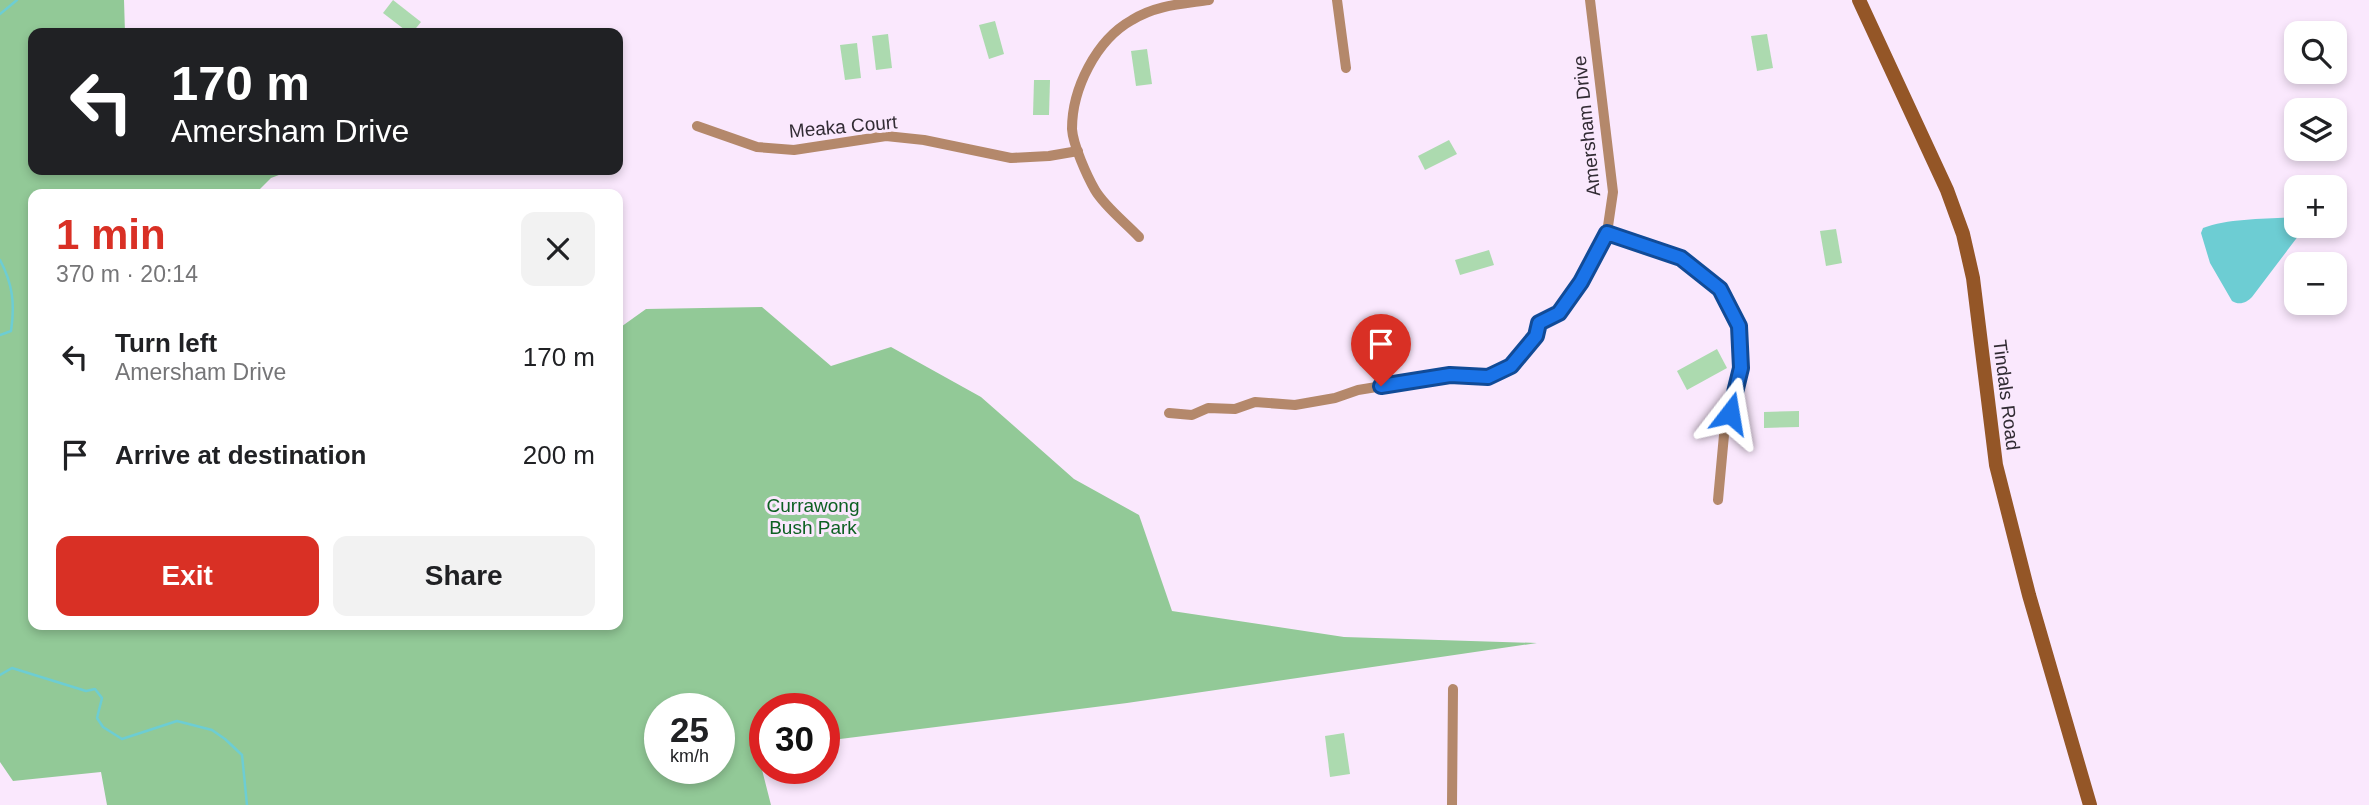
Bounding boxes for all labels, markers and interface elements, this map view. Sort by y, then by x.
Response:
map controls [2284,21,2347,315]
button: search [2284,21,2347,84]
street label: Amersham Drive [1569,54,1604,197]
icon: left [56,56,147,147]
text: 170 m [171,56,310,110]
button: layers [2284,98,2347,161]
street label: Meaka Court [788,111,899,142]
text: Amersham Drive [171,113,409,149]
button: + [2284,175,2347,238]
text: 1 min [56,211,166,258]
button: close [521,212,595,286]
button: − [2284,252,2347,315]
text: 370 m · 20:14 [56,261,198,287]
pin [1351,314,1411,386]
icon: arrive [1362,325,1400,363]
text: Turn left [115,328,217,358]
icon: left [56,338,94,376]
street label: Tindals Road [1989,339,2024,452]
text: 170 m [523,342,595,372]
text: Amersham Drive [115,359,286,385]
position arrow [1693,376,1767,450]
icon: arrive [56,436,94,474]
text: Arrive at destination [115,440,366,470]
text: 200 m [523,440,595,470]
park label: Currawong Bush Park [767,495,859,538]
button: Exit [56,536,319,616]
button: Share [333,536,595,616]
speed limit sign: 30 [749,693,840,784]
text: 25 [670,710,709,749]
text: km/h [670,746,709,766]

